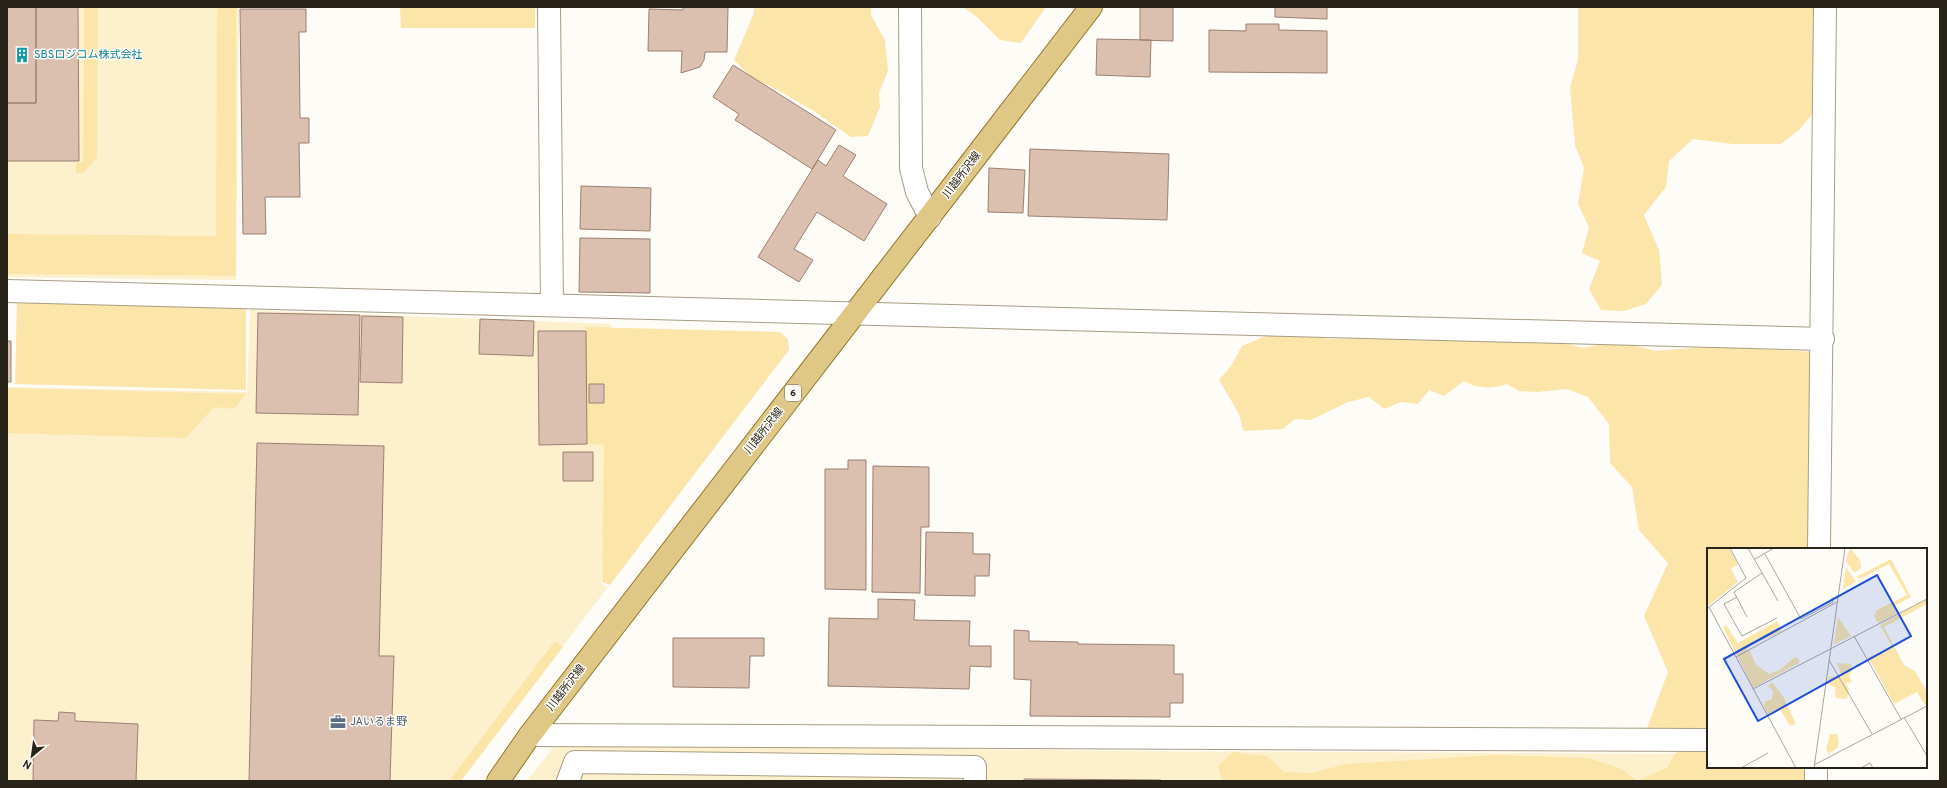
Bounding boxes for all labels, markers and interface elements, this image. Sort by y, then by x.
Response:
building icon: SBSロジコム株式会社 [13,46,31,64]
place label: SBSロジコム株式会社 [34,48,142,62]
street label: 川越所沢線 [940,149,984,201]
road number: 6 [785,385,801,401]
street label: 川越所沢線 [742,405,786,457]
inset map [1707,548,1927,768]
street label: 川越所沢線 [544,662,588,714]
office icon: JAいるま野 [329,713,347,731]
place label: JAいるま野 [350,715,407,729]
north arrow [12,736,52,776]
text: N [21,756,34,772]

